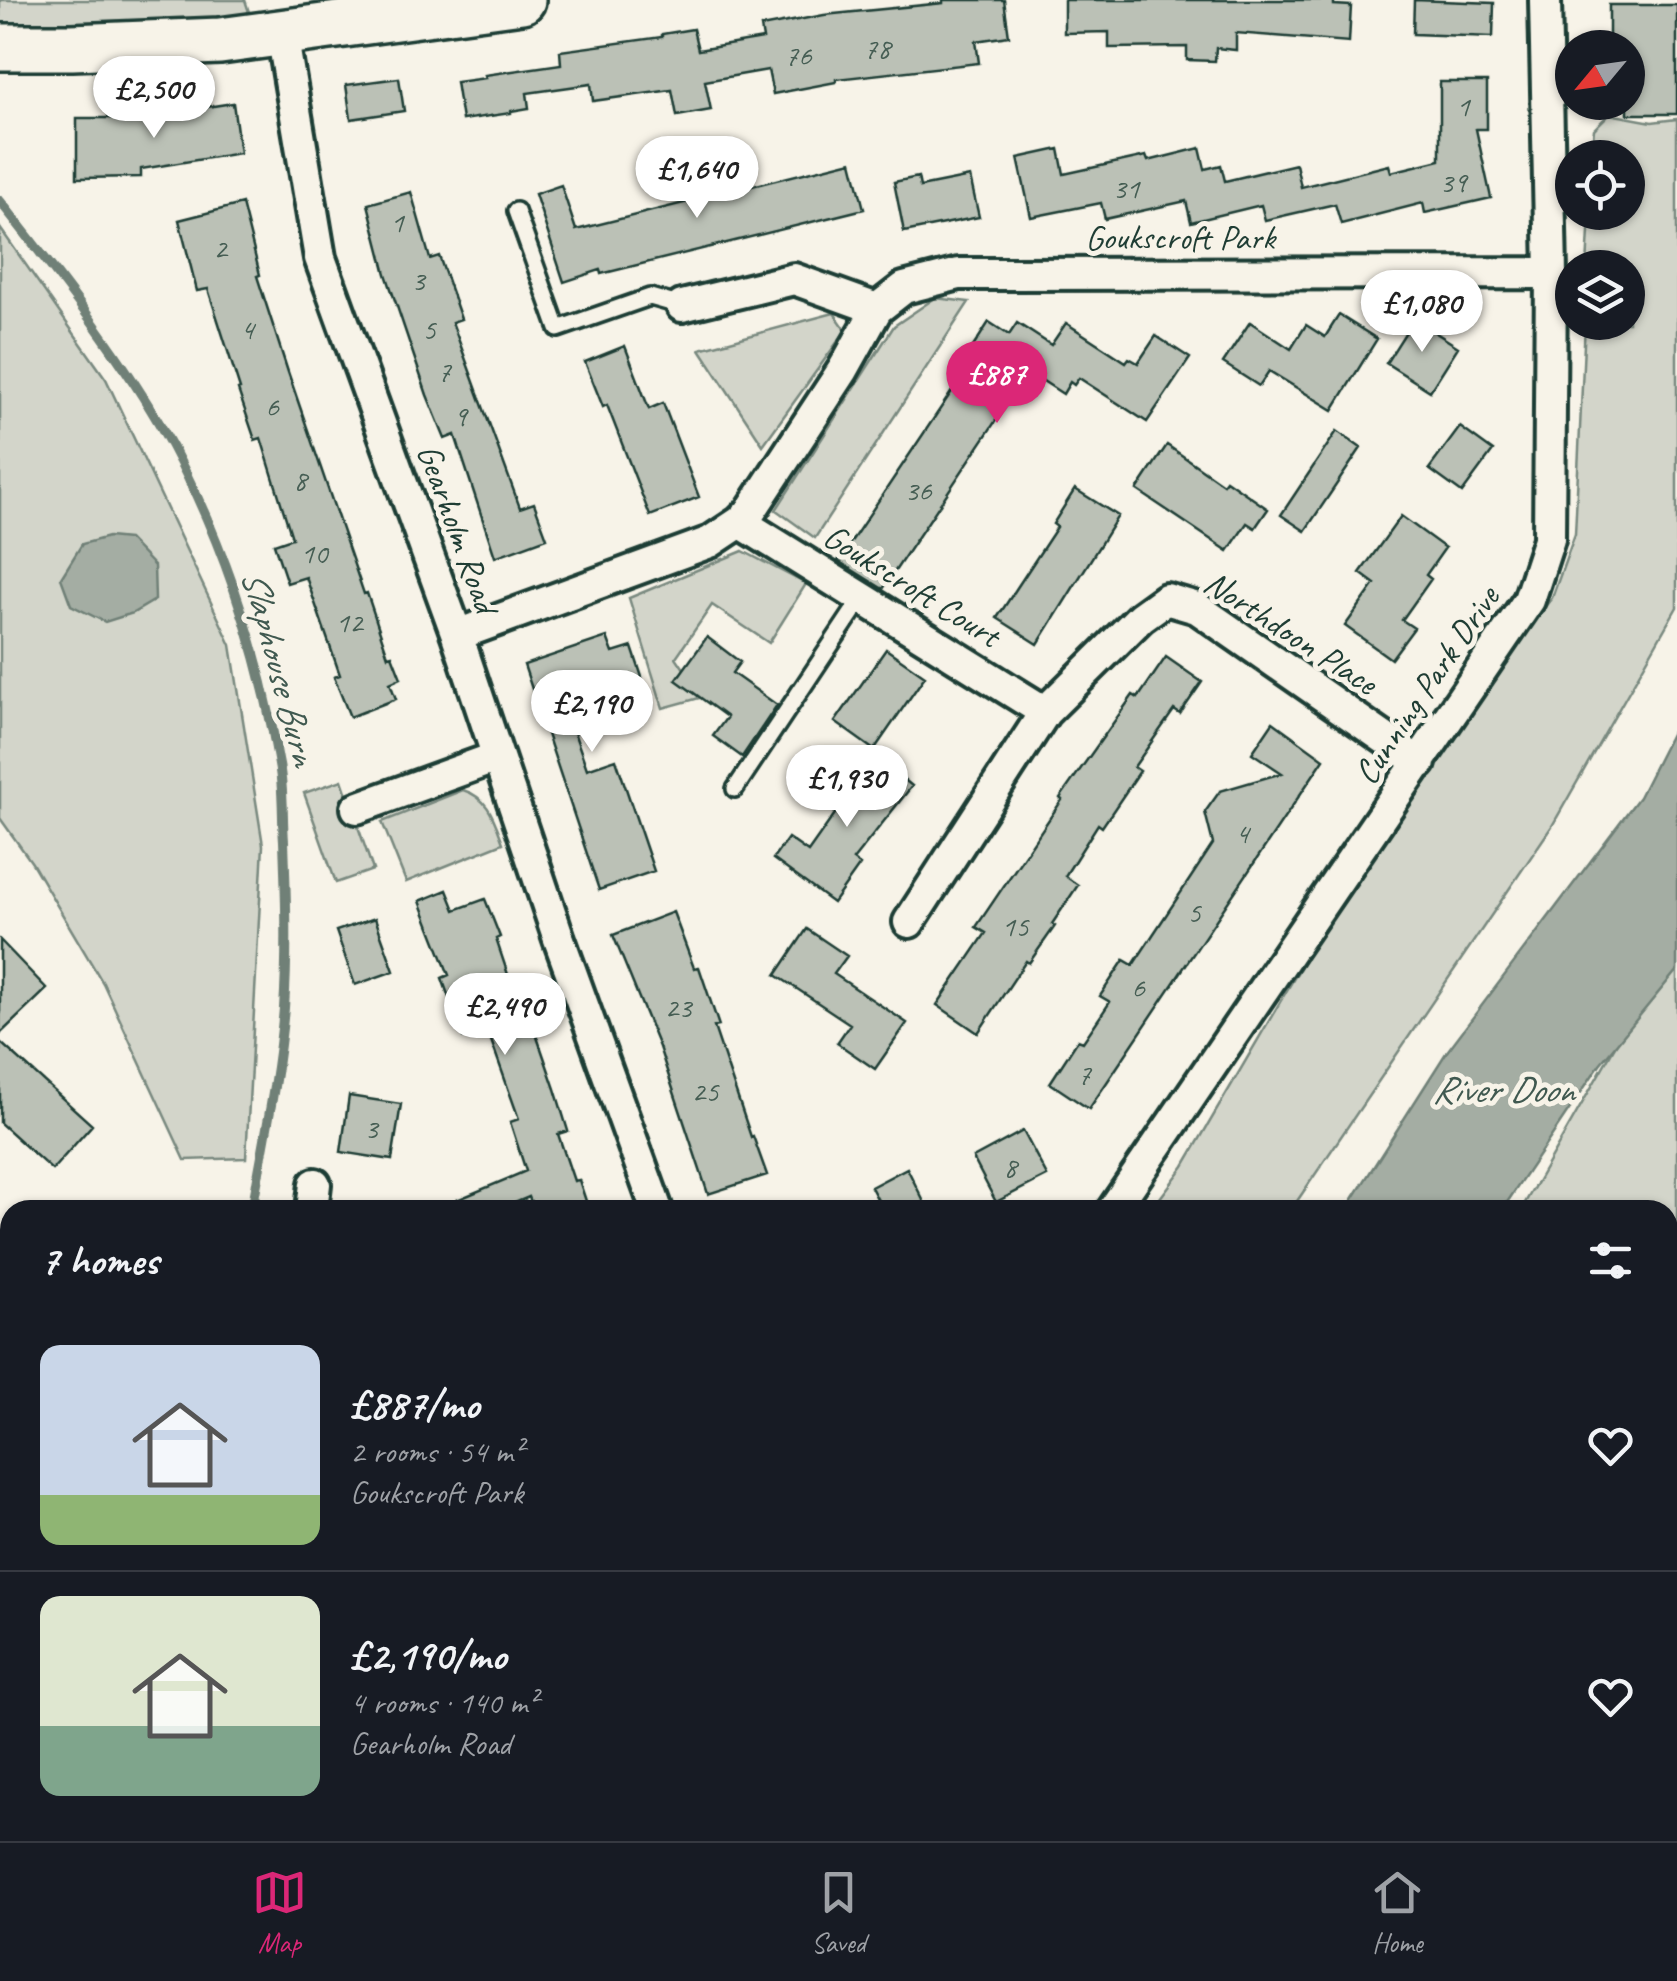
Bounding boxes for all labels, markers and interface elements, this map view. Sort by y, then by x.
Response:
house number: 78 [864,29,893,67]
north arrow [1555,30,1645,120]
map controls [1555,30,1645,340]
house number: 76 [785,36,813,74]
pin: £2,500 [73,56,235,141]
text: £2,500 [115,68,193,109]
house number: 1 [1456,87,1471,125]
pin: £1,640 [616,136,778,221]
button: locate [1555,140,1645,230]
text: £1,640 [657,148,737,189]
house number: 39 [1440,163,1469,201]
house number: 31 [1113,169,1141,207]
house number: 1 [390,203,405,241]
street label: Goukscroft Park [1085,215,1277,260]
house number: 2 [213,229,229,267]
button: layers [1555,250,1645,340]
house number: 3 [411,261,427,299]
pin: £1,080 [1341,270,1503,355]
text: £1,080 [1383,282,1461,323]
house number: 4 [240,310,256,348]
house number: 5 [422,310,437,348]
pin: £887 [938,341,1056,426]
house number: 7 [437,352,452,390]
text: £887 [968,353,1026,394]
house number: 6 [265,387,280,425]
house number: 9 [453,397,469,435]
street label: Gearholm Road [406,438,511,623]
house number: 8 [293,461,309,499]
house number: 36 [905,471,933,509]
street label: Goukscroft Court [815,513,1011,659]
house number: 10 [301,534,330,572]
street label: Northdoon Place [1196,560,1388,706]
water label: Slaphouse Burn [231,564,329,774]
street label: Cunning Park Drive [1344,575,1511,793]
house number: 12 [336,603,365,641]
pin: £2,190 [511,670,673,755]
text: £2,190 [553,682,631,723]
pin: £1,930 [766,745,928,830]
text: £1,930 [808,757,886,798]
house number: 4 [1235,814,1251,852]
house number: 5 [1187,893,1202,931]
house number: 15 [1002,907,1030,945]
house number: 6 [1131,968,1146,1006]
pin: £2,490 [424,973,586,1058]
text: £2,490 [466,985,544,1026]
house number: 23 [665,988,694,1026]
house number: 7 [1077,1055,1092,1093]
water label: River Doon [1432,1066,1578,1113]
house number: 25 [692,1072,720,1110]
house number: 3 [364,1109,380,1147]
house number: 8 [1003,1148,1019,1186]
icon: filters [1583,1233,1638,1288]
text: 7 homes [40,1234,158,1287]
text: £887/mo [350,1378,479,1431]
icon: home [120,1385,240,1505]
icon: heart [1583,1418,1638,1473]
text: 2 rooms · 54 m² [350,1431,523,1472]
text: Goukscroft Park [350,1472,523,1513]
text: £2,190/mo [350,1629,506,1682]
icon: home [120,1636,240,1756]
icon: heart [1583,1669,1638,1724]
text: 4 rooms · 140 m² [350,1682,537,1723]
text: Gearholm Road [350,1723,511,1764]
tab: Map [252,1865,307,1960]
tab: Saved [811,1865,866,1960]
tab: Home [1370,1865,1425,1960]

